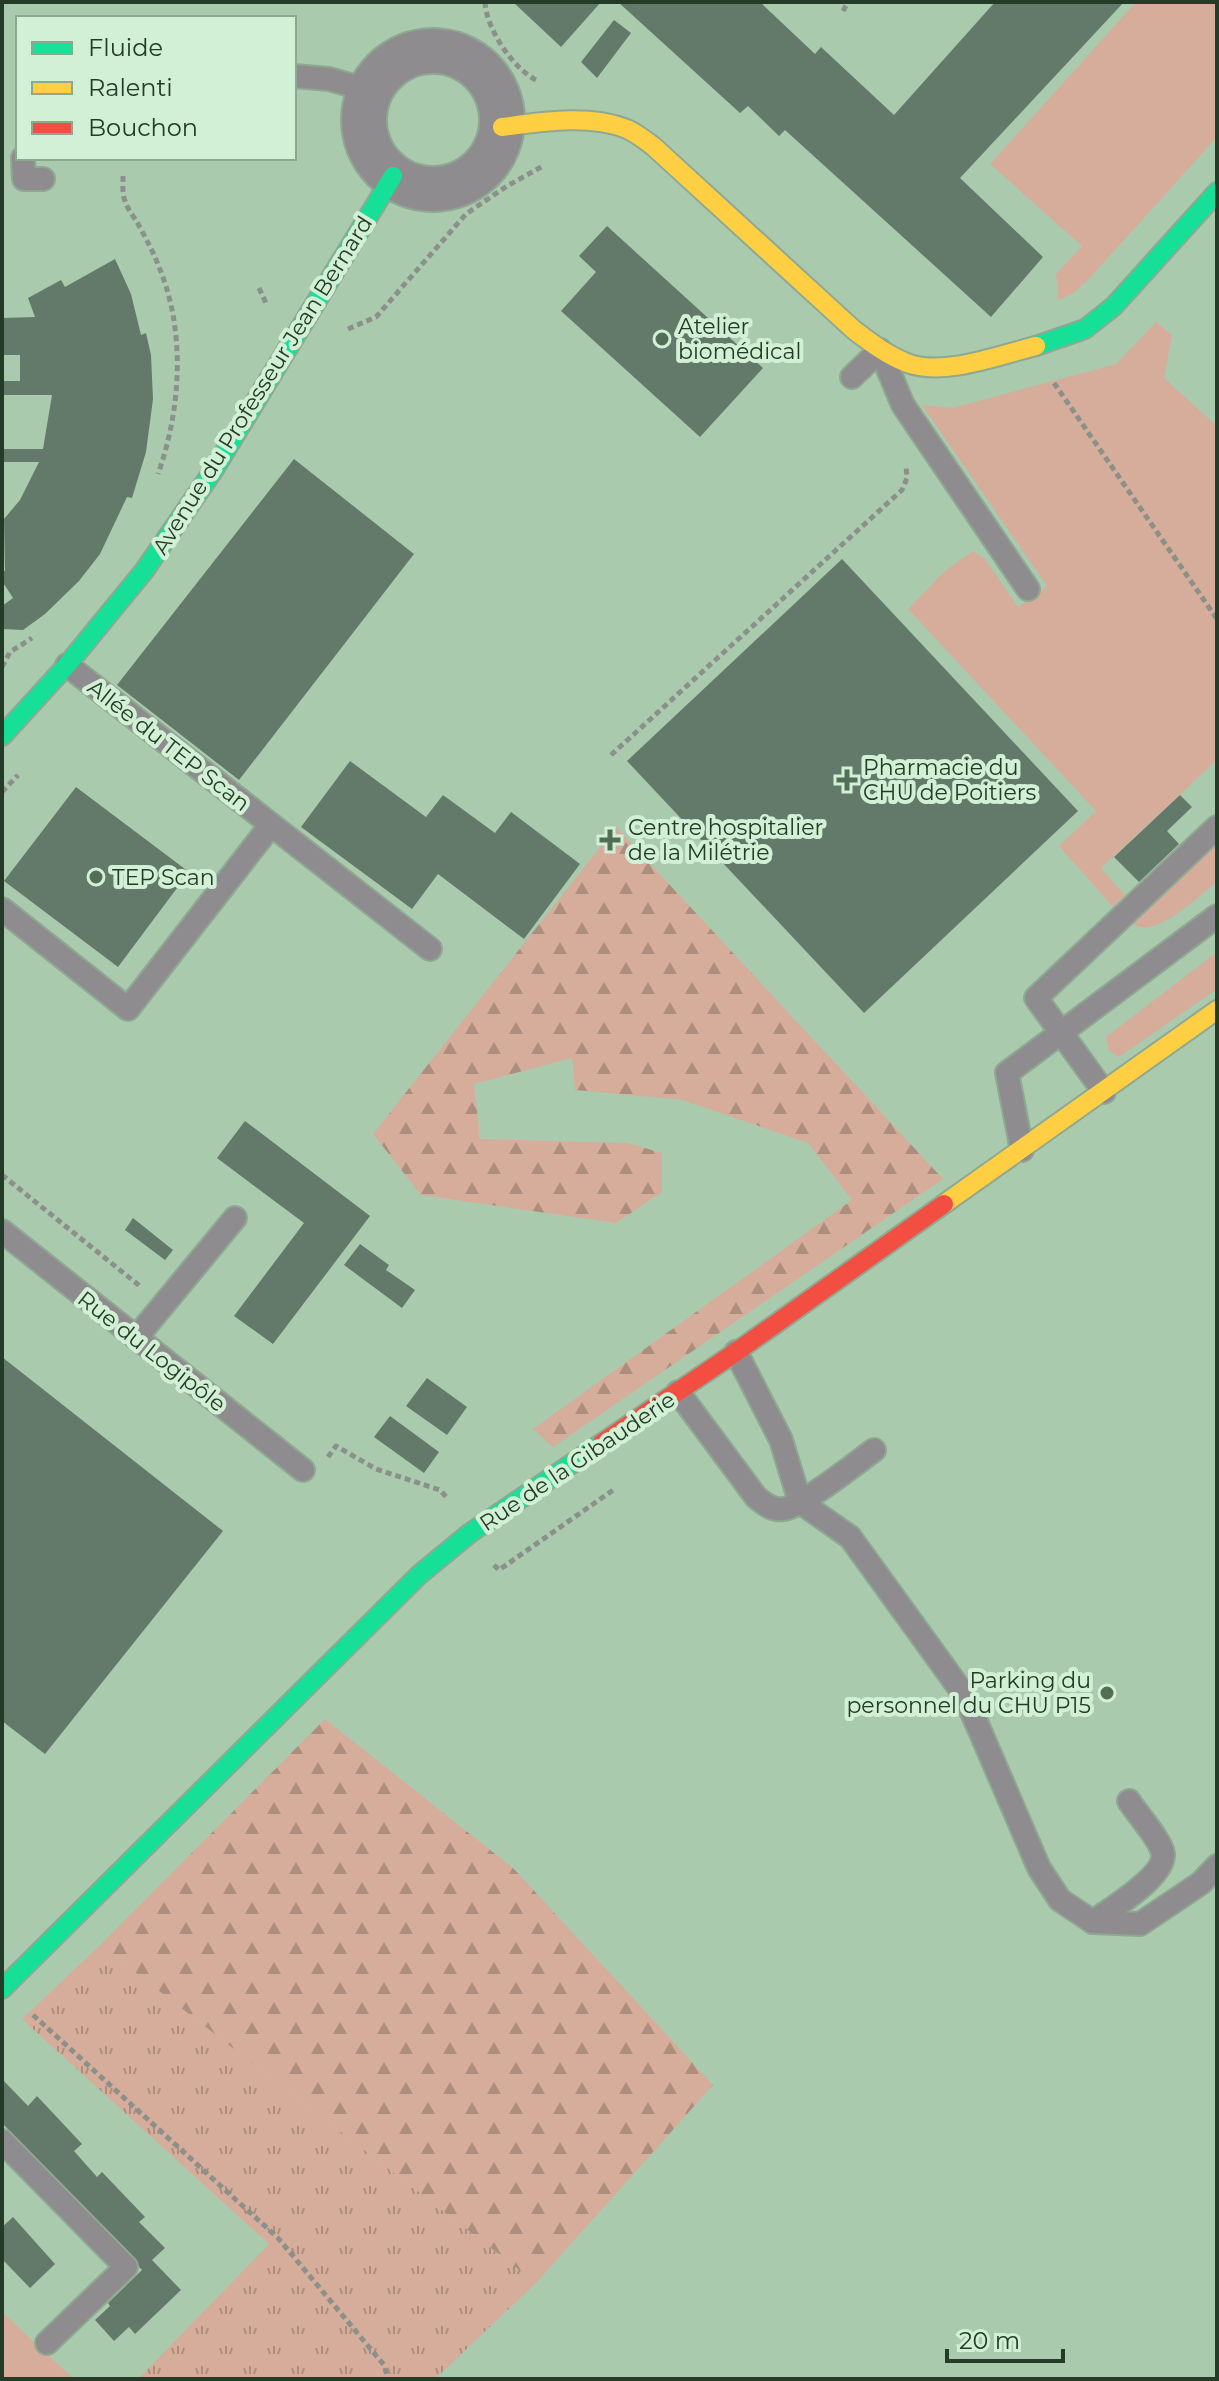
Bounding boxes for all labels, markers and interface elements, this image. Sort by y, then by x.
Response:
legend [16,16,296,160]
text: Fluide [88,33,163,62]
text: Ralenti [88,73,173,102]
text: Bouchon [88,113,198,142]
street label: Avenue du Professeur Jean Bernard [147,211,378,559]
place label: Atelier biomédical [678,313,801,365]
marker: Atelier biomédical [653,330,671,348]
street label: Allée du TEP Scan [82,674,255,817]
place label: Pharmacie du CHU de Poitiers [863,754,1037,806]
marker: Pharmacie du CHU de Poitiers [838,771,856,789]
place label: Centre hospitalier de la Milétrie [628,814,823,866]
marker: Centre hospitalier de la Milétrie [599,829,621,851]
place label: TEP Scan [112,864,215,891]
marker: TEP Scan [87,868,105,886]
street label: Rue du Logipôle [72,1285,231,1418]
street label: Rue de la Gibauderie [474,1386,680,1537]
place label: Parking du personnel du CHU P15 [846,1667,1091,1719]
marker: Parking du personnel du CHU P15 [1098,1684,1116,1702]
scale bar [947,2313,1063,2363]
text: 20 m [959,2326,1020,2355]

